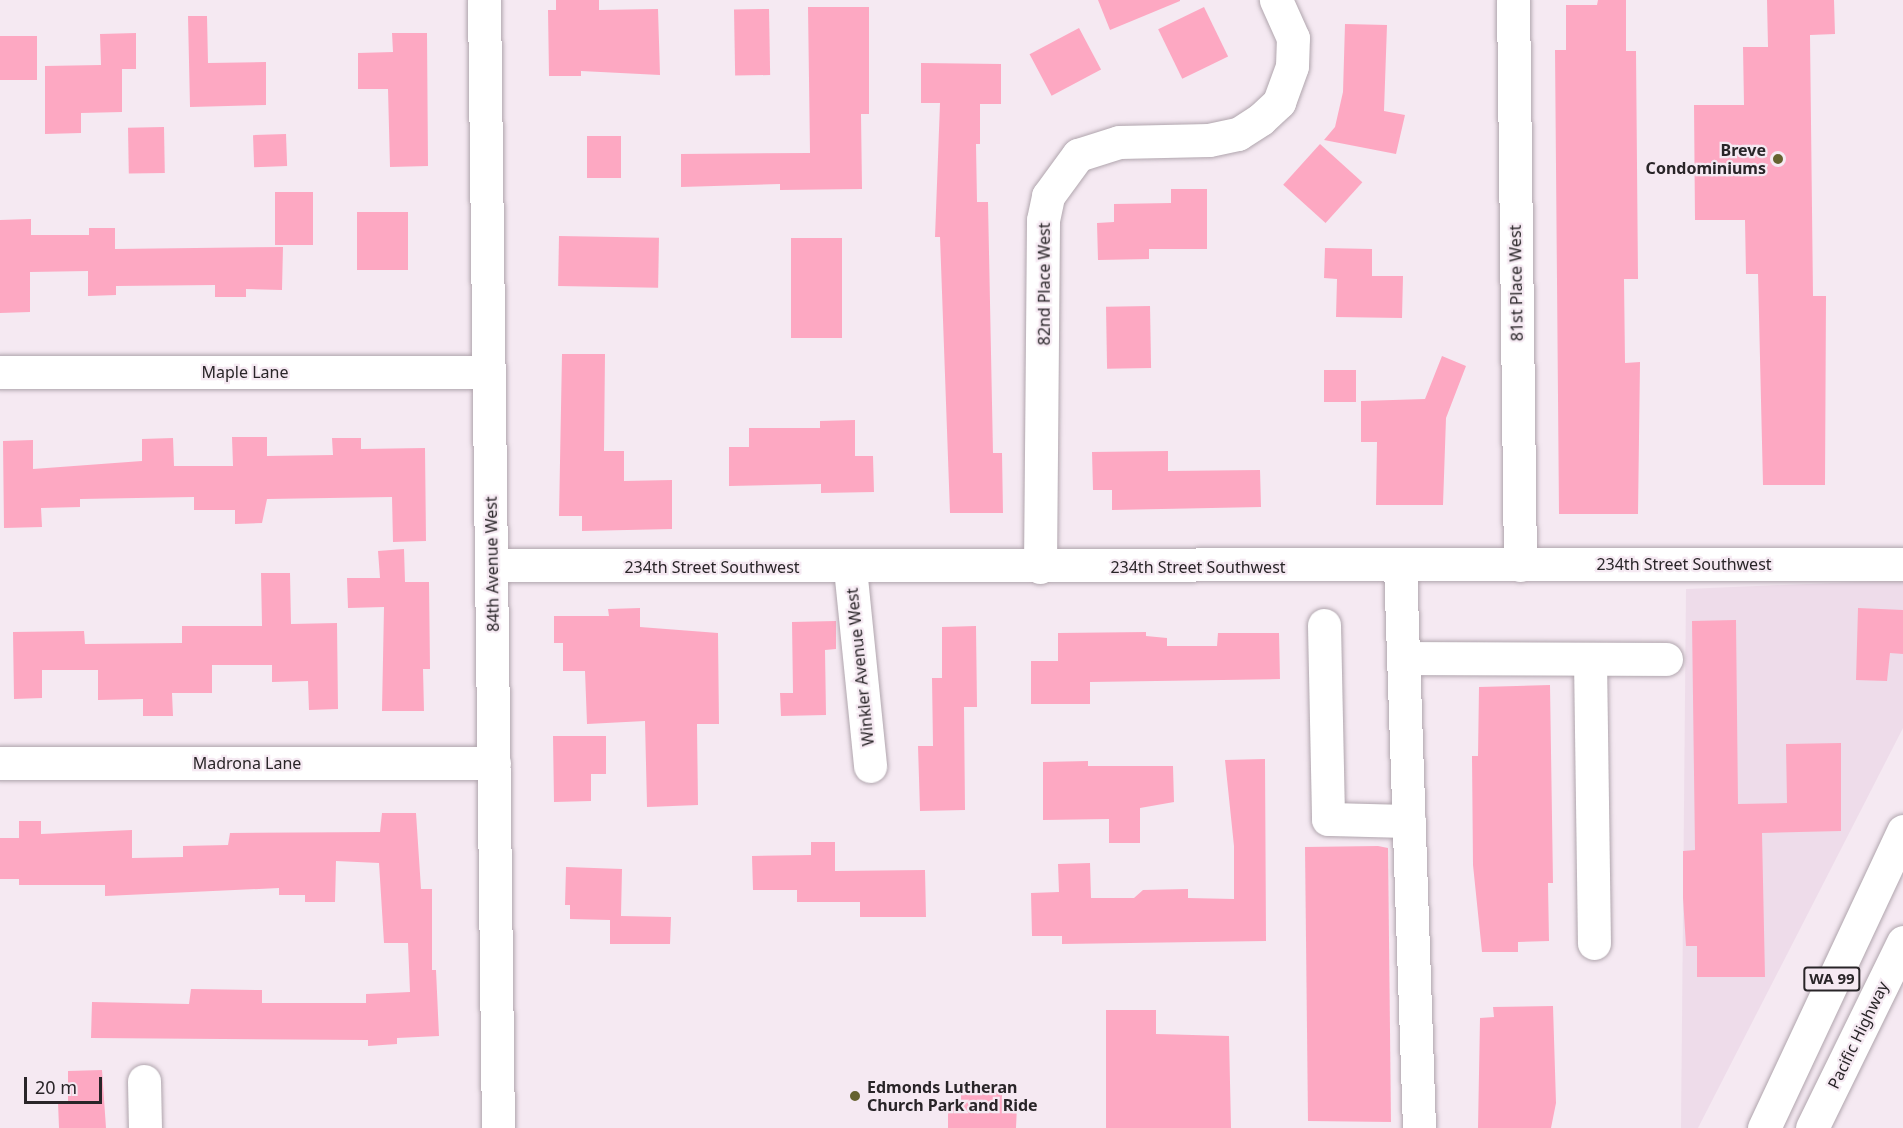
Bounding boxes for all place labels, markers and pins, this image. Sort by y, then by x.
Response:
place label: Breve Condominiums [1646,140,1766,178]
marker: Breve Condominiums [1771,152,1785,166]
place label: Edmonds Lutheran Church Park and Ride [867,1077,1038,1115]
marker: Edmonds Lutheran Church Park and Ride [848,1089,862,1103]

